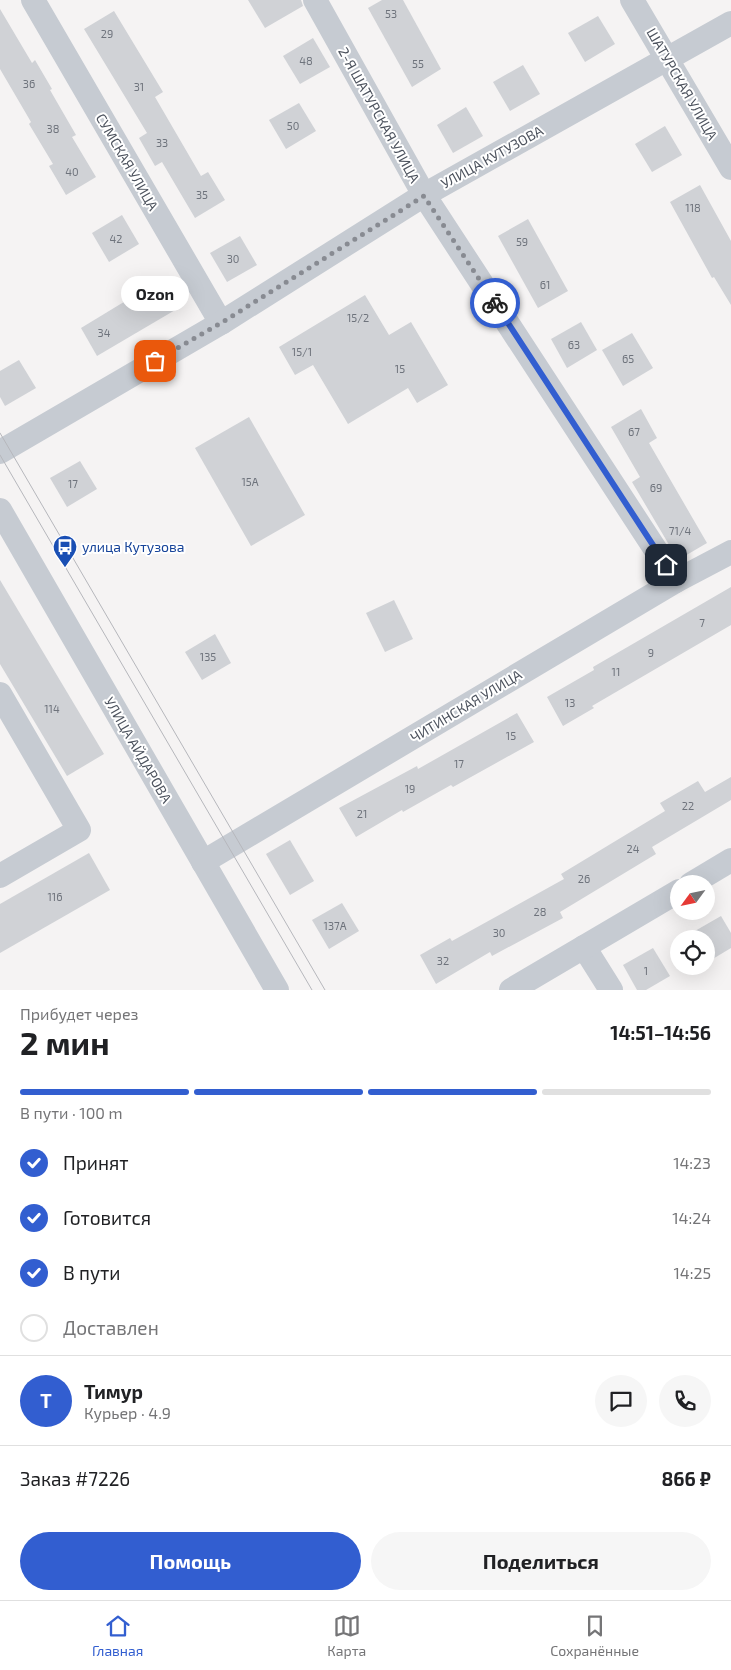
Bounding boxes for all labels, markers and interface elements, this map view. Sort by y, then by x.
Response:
house number: 53 [385,7,397,20]
street label: ШАТУРСКАЯ УЛИЦА [643,25,722,143]
house number: 29 [101,27,113,40]
street label: 2-Я ШАТУРСКАЯ УЛИЦА [335,44,424,186]
house number: 48 [299,54,313,67]
house number: 55 [412,57,424,70]
house number: 36 [23,77,35,90]
house number: 31 [134,80,144,93]
street label: СУМСКАЯ УЛИЦА [93,110,162,214]
house number: 50 [287,119,299,132]
street label: УЛИЦА КУТУЗОВА [438,121,546,192]
house number: 38 [47,122,59,135]
house number: 33 [156,136,168,149]
house number: 40 [65,165,79,178]
house number: 35 [196,188,208,201]
house number: 118 [685,201,701,214]
house number: 42 [110,232,122,245]
house number: 59 [516,235,528,248]
house number: 30 [227,252,239,265]
callout: Ozon [121,276,189,311]
courier [470,278,520,328]
house number: 61 [540,278,550,291]
text: Ozon [136,284,174,303]
icon: bike [481,289,509,317]
house number: 15/2 [347,311,369,324]
house number: 34 [98,326,111,339]
house number: 63 [568,338,580,351]
pin [134,340,176,382]
house number: 15/1 [292,345,312,358]
icon: bag [141,347,169,375]
house number: 65 [622,352,634,365]
house number: 15 [395,362,405,375]
house number: 67 [628,425,640,438]
house number: 15А [241,475,259,488]
house number: 17 [68,477,78,490]
house number: 69 [650,481,662,494]
house number: 71/4 [669,524,691,537]
bus stop icon: улица Кутузова [52,534,78,568]
place label: улица Кутузова [82,538,185,555]
pin [645,544,687,586]
icon: home [652,551,680,579]
house number: 7 [699,616,705,629]
house number: 9 [648,646,654,659]
house number: 135 [200,650,216,663]
street label: ЧИТИНСКАЯ УЛИЦА [407,665,525,746]
house number: 11 [612,665,620,678]
street label: УЛИЦА АЙДАРОВА [101,694,176,806]
house number: 13 [565,696,575,709]
house number: 114 [44,702,60,715]
house number: 15 [506,729,516,742]
house number: 17 [454,757,464,770]
house number: 19 [405,782,415,795]
house number: 22 [682,799,694,812]
house number: 21 [357,807,367,820]
house number: 24 [627,842,640,855]
house number: 26 [578,872,590,885]
north arrow [670,875,715,920]
map controls [670,875,715,975]
house number: 116 [47,890,63,903]
house number: 28 [534,905,546,918]
house number: 137А [324,919,347,932]
house number: 30 [493,926,505,939]
button: locate [670,930,715,975]
house number: 32 [437,954,449,967]
house number: 1 [644,964,648,977]
text: Прибудет через [20,1004,138,1023]
text: 14:51–14:56 [610,1021,711,1044]
text: 2 мин [20,1023,110,1061]
text: В пути · 100 m [20,1103,123,1122]
icon: check [20,1149,48,1177]
text: Принят [63,1151,129,1174]
text: 14:23 [673,1153,711,1172]
icon: check [20,1204,48,1232]
text: Готовится [63,1206,151,1229]
text: 14:24 [672,1208,711,1227]
icon: check [20,1259,48,1287]
text: В пути [63,1261,121,1284]
text: 14:25 [673,1263,711,1282]
text: Доставлен [63,1316,159,1339]
button: chat [595,1375,647,1427]
button: phone [659,1375,711,1427]
text: Тимур [84,1380,143,1403]
text: Т [40,1389,52,1412]
text: Курьер · 4.9 [84,1403,171,1422]
text: Заказ #7226 [20,1467,130,1490]
text: 866 ₽ [661,1467,711,1490]
button: Помощь [20,1532,361,1590]
button: Поделиться [371,1532,711,1590]
tab: Главная [92,1612,143,1659]
tab: Карта [327,1612,366,1659]
tab: Сохранённые [550,1612,639,1659]

